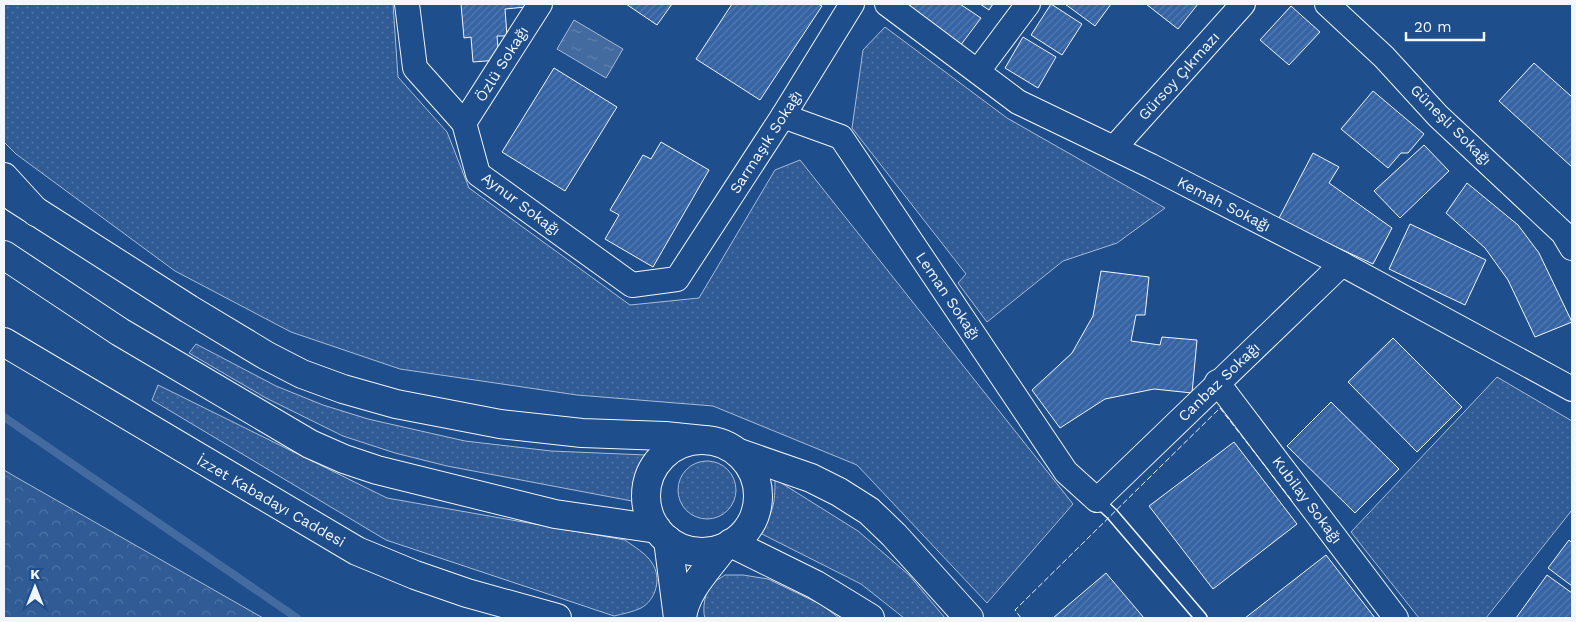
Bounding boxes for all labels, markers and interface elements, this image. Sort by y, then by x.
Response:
scale bar [1406,10,1484,42]
text: 20 m [1414,18,1452,36]
street label: Özlü Sokağı [472,23,532,105]
street label: Gürsoy Çıkmazı [1135,28,1223,124]
street label: Güneşli Sokağı [1407,81,1495,169]
street label: Sarmaşık Sokağı [726,87,806,197]
street label: Aynur Sokağı [478,169,564,239]
street label: Kemah Sokağı [1174,173,1274,235]
street label: Leman Sokağı [912,249,984,343]
street label: Canbaz Sokağı [1174,339,1264,425]
street label: İzzet Kabadayı Caddesi [194,451,348,551]
street label: Kubilay Sokağı [1268,453,1346,547]
north arrow [10,562,60,612]
text: K [30,566,40,582]

